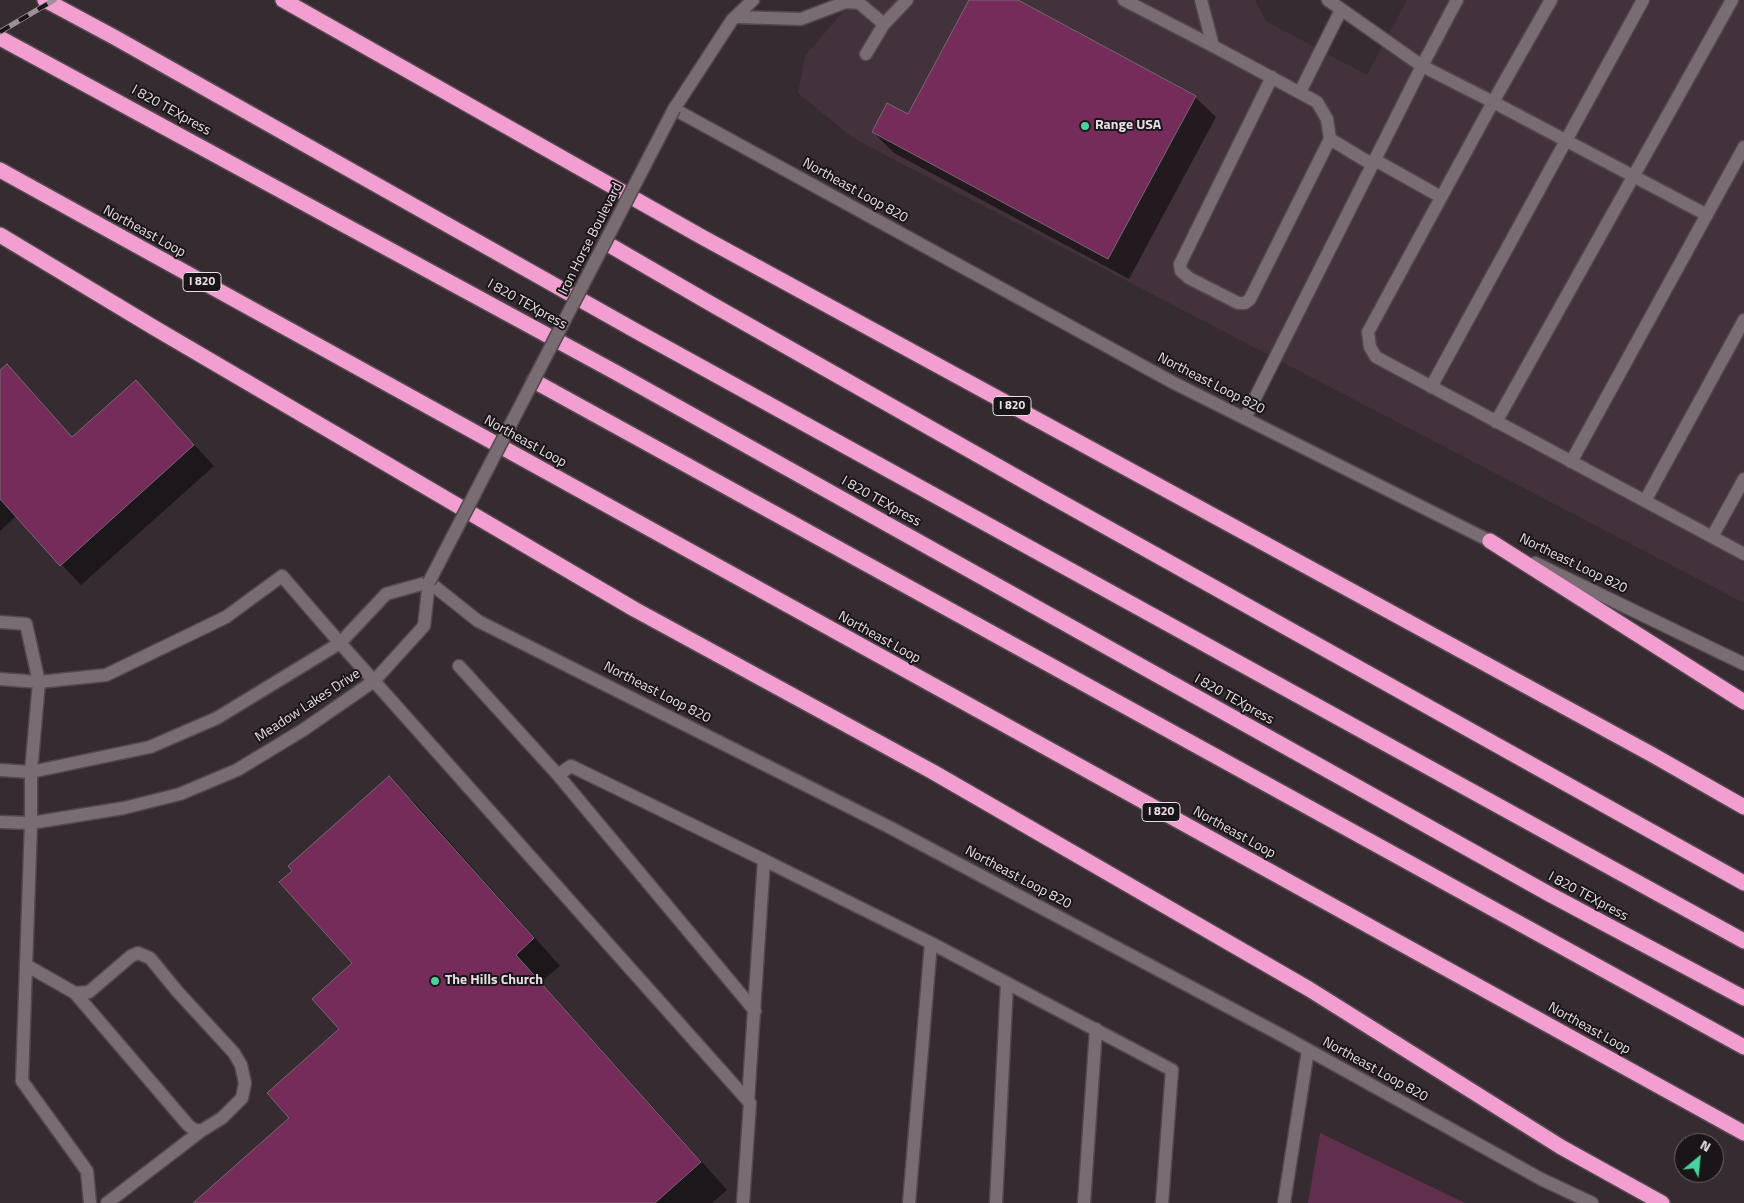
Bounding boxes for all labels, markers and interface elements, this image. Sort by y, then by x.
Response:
street label: I 820 TEXpress [128,82,214,140]
place label: Range USA [1095,118,1161,134]
marker: Range USA [1079,120,1091,132]
street label: Northeast Loop 820 [799,155,911,227]
street label: Iron Horse Boulevard [555,180,627,298]
street label: Northeast Loop [100,202,188,262]
road number: I 820 [183,272,221,292]
street label: I 820 TEXpress [484,276,570,334]
street label: Northeast Loop 820 [1155,350,1267,418]
road number: I 820 [993,396,1031,416]
street label: Northeast Loop [481,412,569,472]
street label: I 820 TEXpress [838,473,924,531]
street label: Northeast Loop 820 [1516,531,1630,597]
street label: Northeast Loop [835,608,923,668]
street label: Northeast Loop 820 [601,659,713,727]
street label: Meadow Lakes Drive [252,666,364,746]
street label: I 820 TEXpress [1191,671,1277,729]
road number: I 820 [1142,802,1180,822]
street label: Northeast Loop [1190,803,1278,863]
street label: Northeast Loop 820 [962,843,1074,913]
street label: I 820 TEXpress [1545,869,1631,925]
place label: The Hills Church [445,973,543,989]
marker: The Hills Church [429,975,441,987]
street label: Northeast Loop [1545,999,1633,1059]
street label: Northeast Loop 820 [1319,1034,1431,1106]
north arrow [1674,1133,1724,1183]
text: N [1697,1134,1715,1157]

